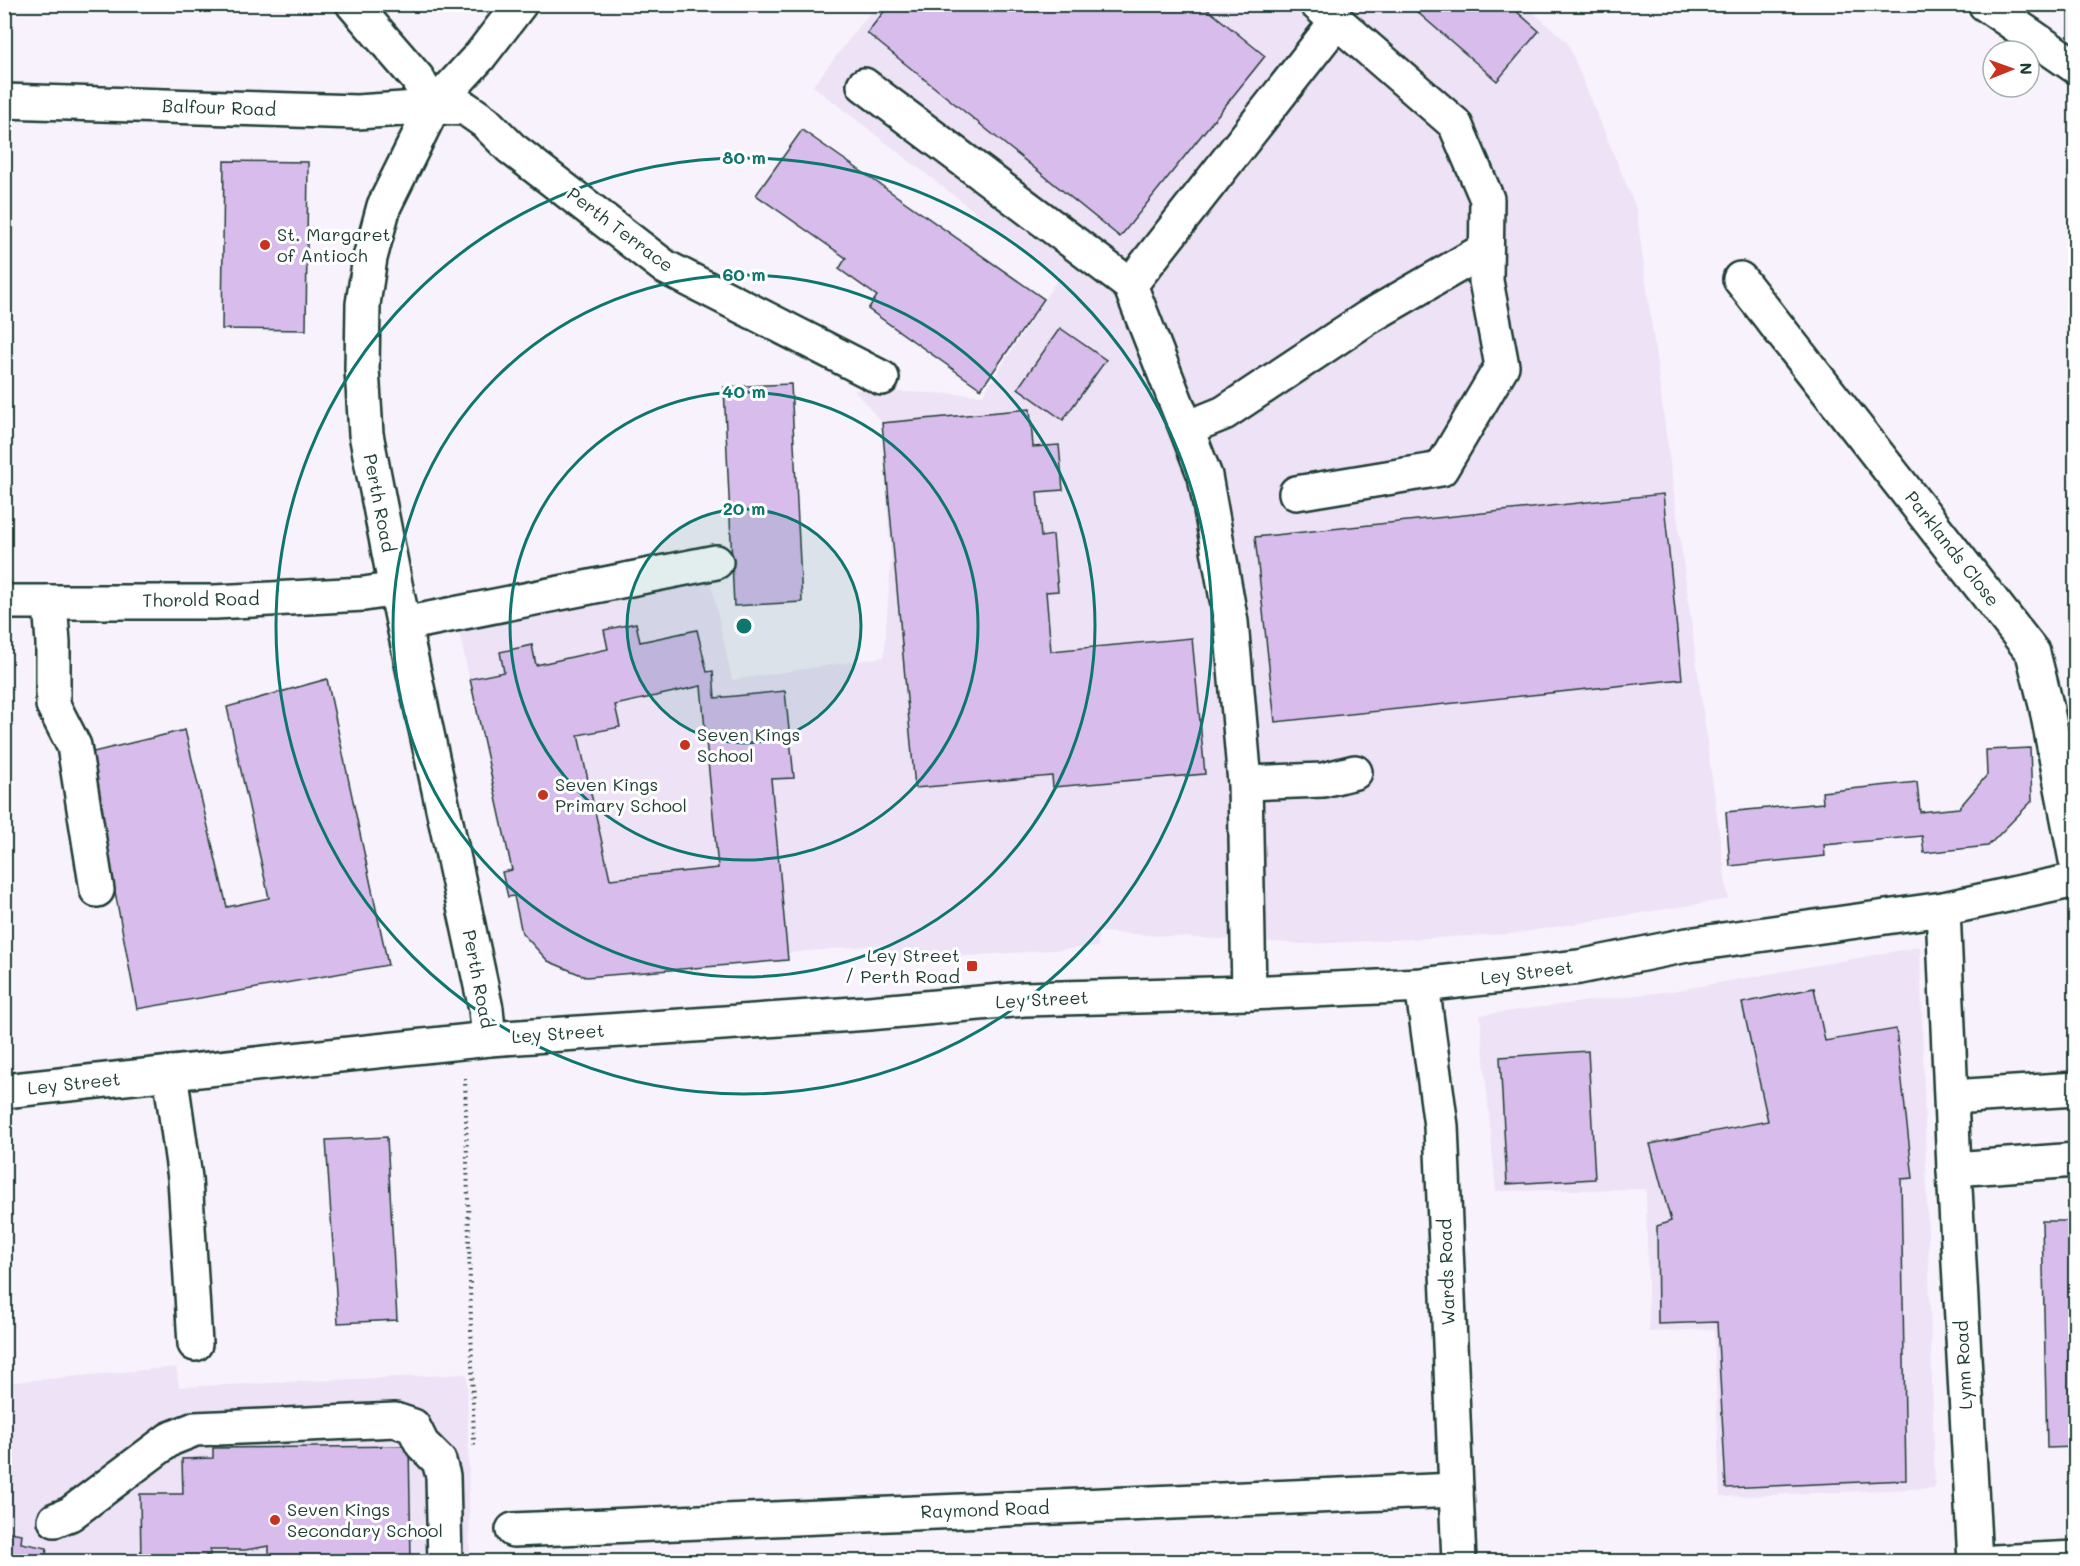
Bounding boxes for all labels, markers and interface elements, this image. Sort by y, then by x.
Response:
north arrow [1981,39,2041,99]
text: N [2016,62,2037,75]
street label: Balfour Road [162,93,276,121]
text: 80 m [722,145,766,169]
street label: Perth Terrace [563,181,679,277]
place label: St. Margaret of Antioch [277,222,391,267]
marker: St. Margaret of Antioch [258,238,272,252]
text: 60 m [722,262,766,286]
text: 40 m [722,379,766,403]
street label: Perth Road [359,452,401,554]
street label: Parklands Close [1900,486,2005,611]
text: 20 m [723,496,765,520]
street label: Thorold Road [142,586,260,612]
centre of rings [734,616,754,636]
place label: Seven Kings School [697,722,800,767]
marker: Seven Kings School [678,738,692,752]
place label: Seven Kings Primary School [555,772,687,817]
marker: Seven Kings Primary School [536,788,550,802]
street label: Perth Road [458,928,500,1030]
place label: Ley Street / Perth Road [845,943,960,988]
street label: Ley Street [1479,954,1575,990]
marker: Ley Street / Perth Road [965,959,979,973]
street label: Ley Street [995,985,1089,1013]
street label: Ley Street [511,1018,605,1048]
street label: Ley Street [26,1066,121,1100]
street label: Wards Road [1432,1218,1460,1326]
street label: Lynn Road [1949,1320,1977,1410]
street label: Raymond Road [920,1495,1050,1523]
place label: Seven Kings Secondary School [287,1497,443,1542]
marker: Seven Kings Secondary School [268,1513,282,1527]

